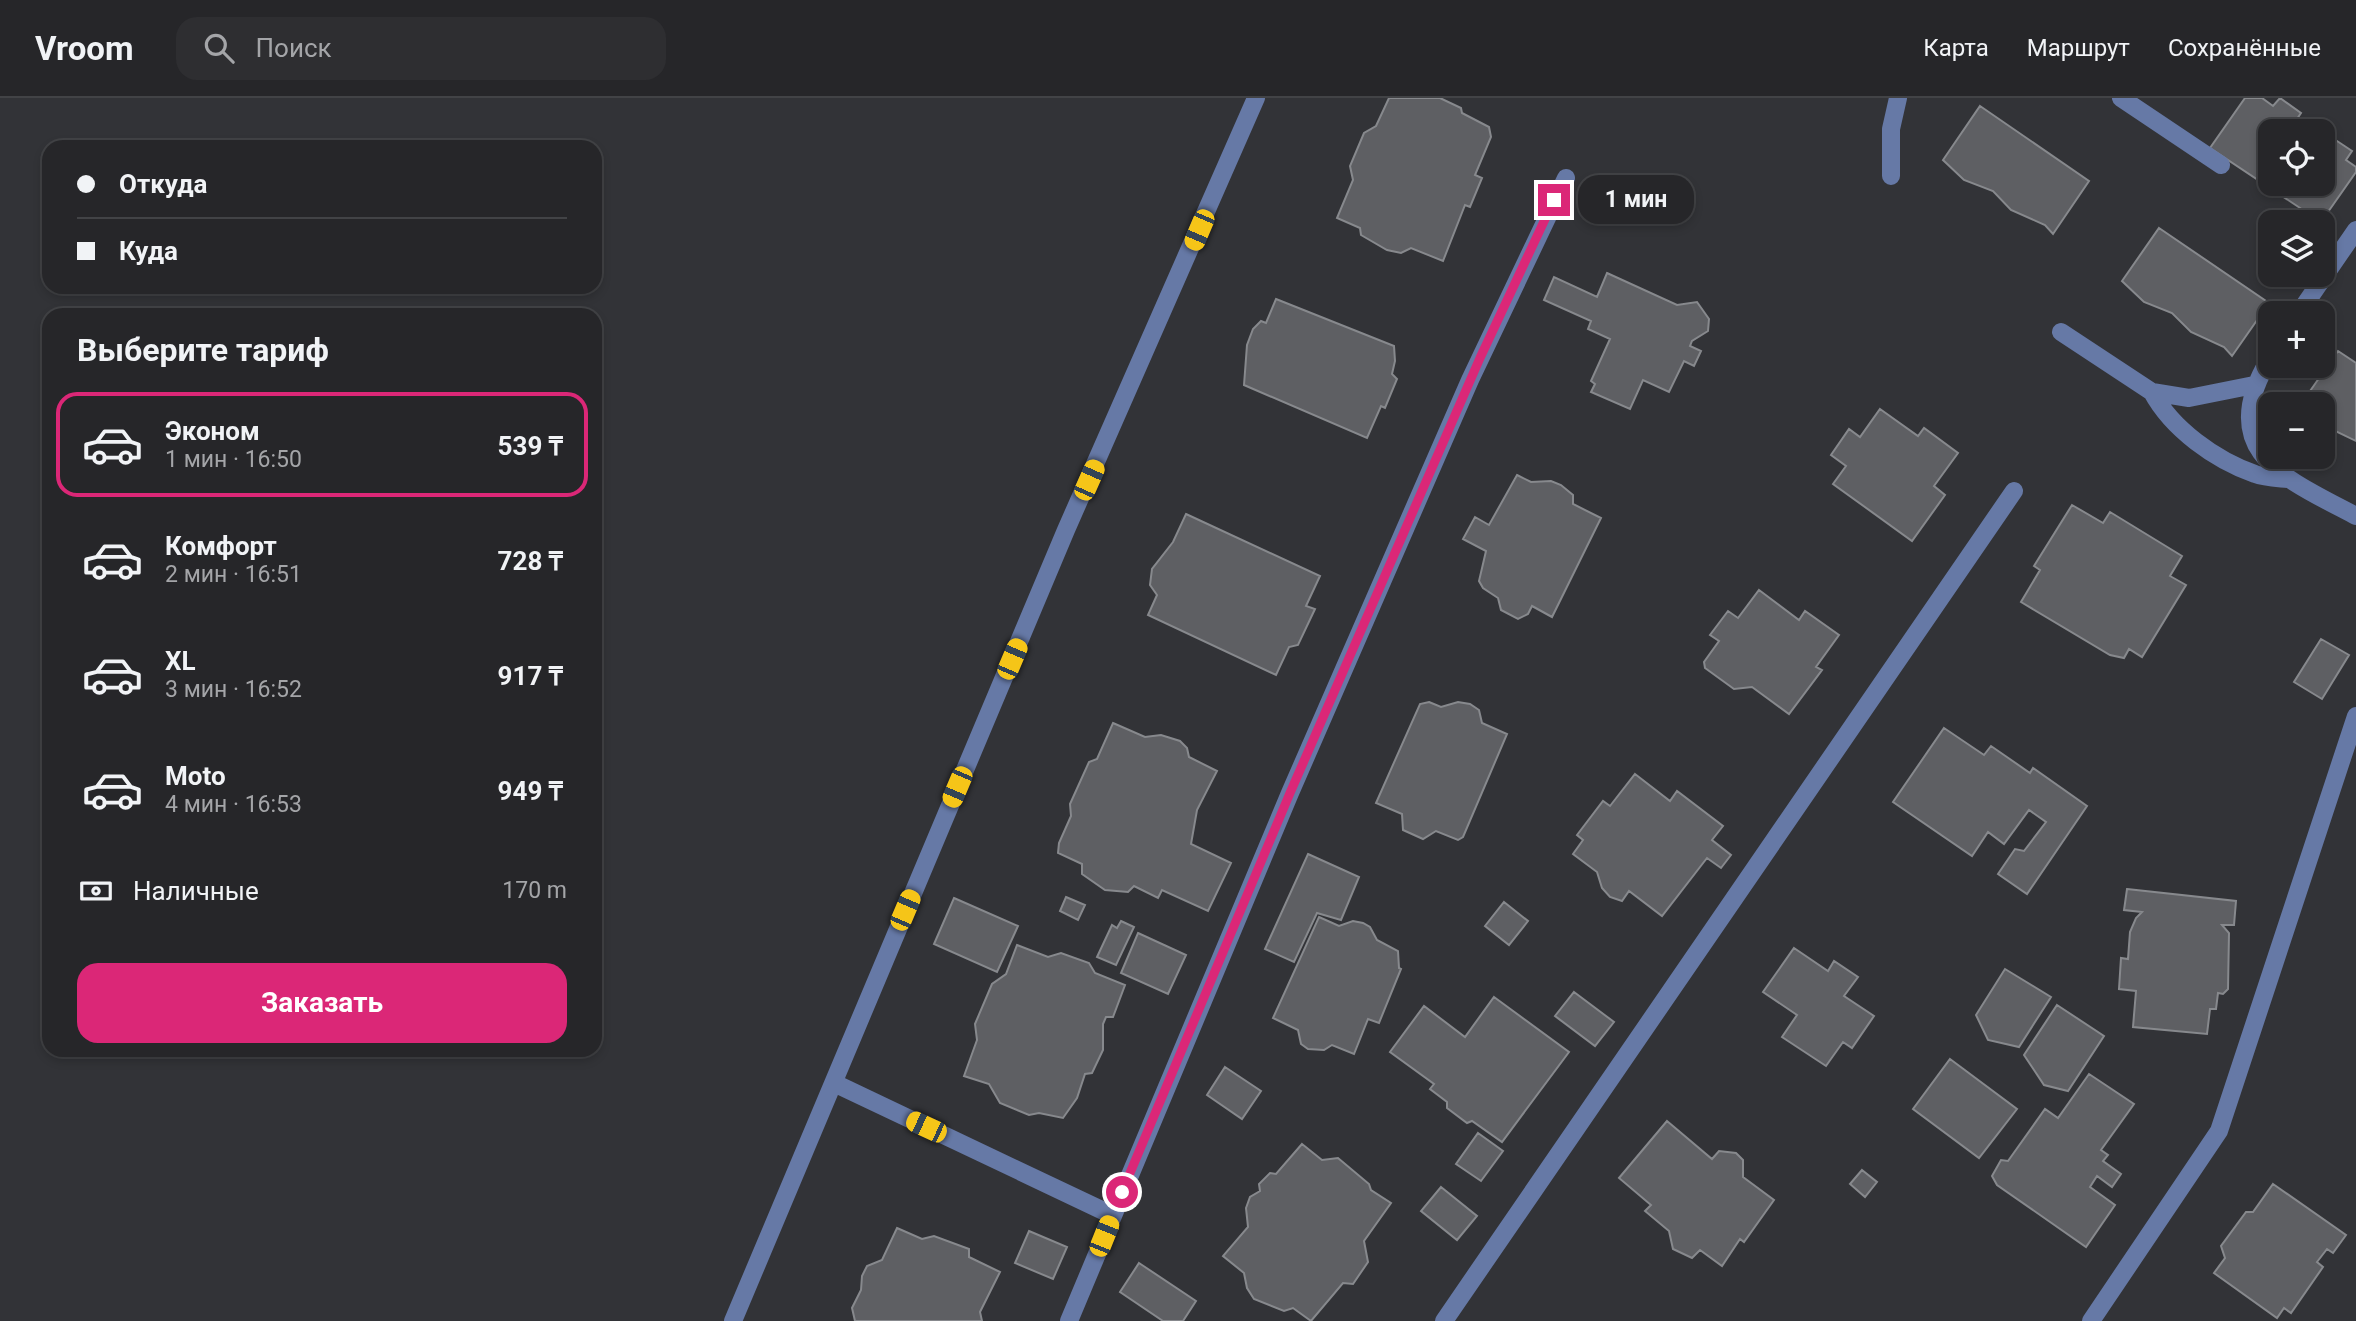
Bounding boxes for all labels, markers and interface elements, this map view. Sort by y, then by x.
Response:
search box [176,17,666,80]
text: Vroom [35,29,134,68]
icon: search [200,29,238,67]
text: Поиск [256,33,332,63]
text: Карта [1923,34,1989,62]
text: Маршрут [2027,34,2130,62]
text: Сохранённые [2168,34,2321,62]
map controls [2258,119,2335,469]
button: locate [2258,119,2335,196]
text: Откуда [119,169,208,199]
callout: 1 мин [1578,176,1694,224]
route end [1538,184,1570,216]
text: 1 мин [1605,186,1667,213]
car [1182,207,1217,253]
button: layers [2258,210,2335,287]
text: Куда [119,236,178,266]
button: + [2258,301,2335,378]
text: Выберите тариф [77,331,329,369]
button: − [2258,392,2335,469]
icon: car [81,413,144,476]
text: Эконом [165,416,260,446]
text: 539 ₸ [498,431,563,461]
text: 1 мин · 16:50 [165,446,302,473]
car [1071,457,1108,503]
icon: car [81,528,144,591]
text: Комфорт [165,531,277,561]
text: 728 ₸ [498,546,563,576]
text: 2 мин · 16:51 [165,561,302,588]
car [995,636,1030,682]
icon: car [81,643,144,706]
text: XL [165,646,196,676]
text: 917 ₸ [498,661,563,691]
text: 3 мин · 16:52 [165,676,302,703]
icon: car [81,758,144,821]
text: Moto [165,761,226,791]
car [940,764,975,810]
text: 949 ₸ [498,776,563,806]
text: 4 мин · 16:53 [165,791,302,818]
icon: cash [77,872,115,910]
text: Наличные [133,876,259,906]
text: 170 m [502,877,567,904]
car [888,887,923,933]
button: Заказать [77,963,567,1043]
car [903,1109,950,1145]
route start [1106,1176,1138,1208]
car [1087,1213,1122,1259]

